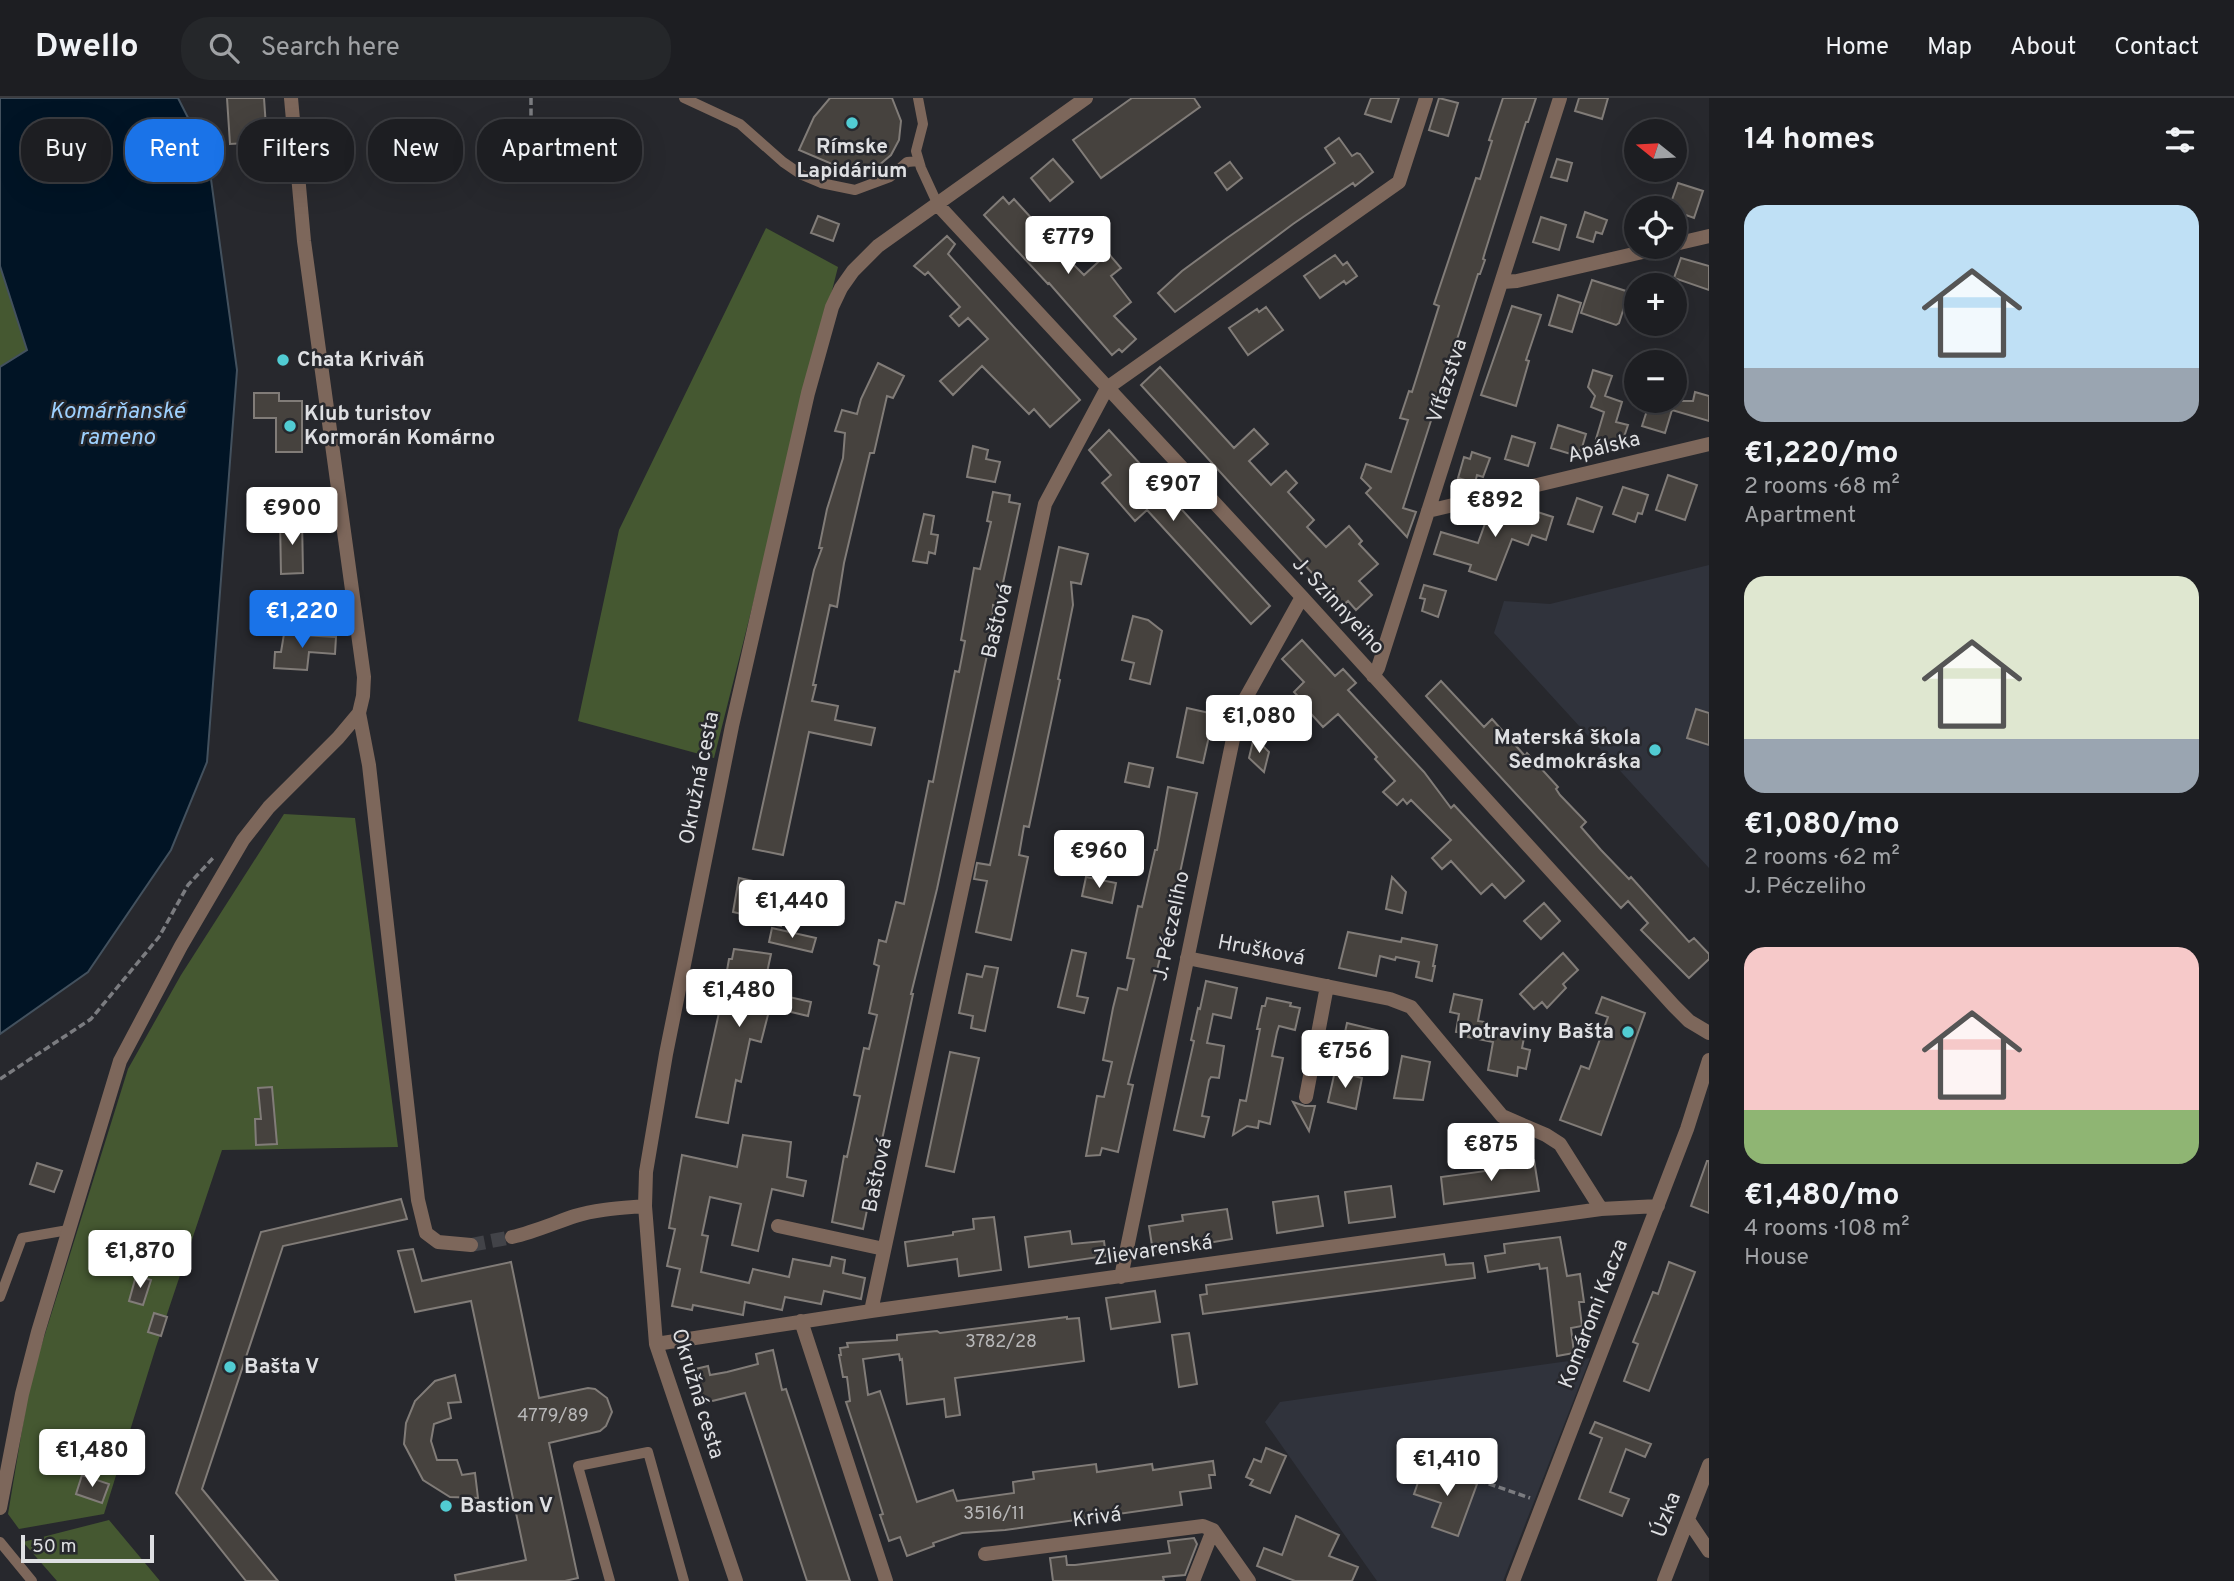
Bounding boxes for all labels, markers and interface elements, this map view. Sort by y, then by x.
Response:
search box [181,17,671,80]
text: Dwello [35,27,139,69]
icon: search [205,29,243,67]
text: Search here [261,32,400,65]
text: Home [1825,33,1889,63]
text: Map [1927,33,1972,63]
text: About [2010,33,2076,63]
text: Contact [2114,33,2199,63]
marker: Rímske Lapidárium [844,115,860,131]
chip: Buy [21,119,111,182]
chip: Rent [125,119,224,182]
chip: Filters [238,119,354,182]
chip: New [368,119,463,182]
chip: Apartment [477,119,642,182]
north arrow [1624,119,1687,182]
map controls [1624,119,1687,413]
icon: filters [2161,121,2199,159]
text: 14 homes [1744,122,1875,159]
place label: Rímske Lapidárium [796,134,908,185]
button: locate [1624,196,1687,259]
pin: €779 [1027,216,1109,276]
text: €779 [1041,224,1095,253]
icon: home [1909,250,2035,376]
button: + [1624,273,1687,336]
street label: Víťazstva [1422,335,1474,427]
place label: Chata Kriváň [297,347,425,374]
button: − [1624,350,1687,413]
marker: Chata Kriváň [275,352,291,368]
water label: Komárňanské rameno [49,398,187,453]
place label: Klub turistov Kormorán Komárno [304,401,495,452]
marker: Klub turistov Kormorán Komárno [282,418,298,434]
street label: Apálska [1565,426,1643,470]
text: €1,220/mo [1744,436,1898,473]
pin: €907 [1132,464,1214,523]
text: €907 [1145,471,1201,500]
text: 2 rooms · 68 m² [1744,473,1900,502]
pin: €892 [1454,480,1536,539]
text: €892 [1466,487,1524,516]
pin: €900 [251,488,333,547]
text: €900 [262,495,322,524]
text: Apartment [1744,502,1856,531]
street label: J. Szinnyeiho [1286,551,1390,661]
street label: Baštová [976,581,1020,661]
pin: €1,220 [245,590,359,650]
text: €1,220 [265,598,339,627]
icon: home [1909,621,2035,747]
pin: €1,080 [1202,696,1316,755]
text: €1,080 [1222,703,1296,732]
street label: Okružná cesta [674,709,726,847]
place label: Materská škola Sedmokráska [1494,725,1641,776]
marker: Materská škola Sedmokráska [1647,742,1663,758]
text: €1,080/mo [1744,807,1900,844]
pin: €960 [1058,830,1140,890]
text: €960 [1070,838,1128,867]
text: 2 rooms · 62 m² [1744,844,1900,873]
street label: J. Péczeliho [1147,869,1197,983]
text: J. Péczeliho [1744,873,1866,902]
pin: €1,440 [735,880,849,940]
text: €1,440 [755,888,829,917]
street label: Hrušková [1215,929,1307,973]
pin: €1,480 [682,970,796,1029]
text: €1,480 [702,977,776,1006]
icon: home [1909,992,2035,1118]
place label: Potraviny Bašta [1458,1019,1614,1046]
marker: Potraviny Bašta [1620,1024,1636,1040]
pin: €756 [1304,1030,1386,1090]
text: €756 [1318,1038,1372,1067]
pin: €875 [1450,1124,1532,1183]
text: €875 [1464,1131,1518,1160]
street label: Baštová [857,1135,899,1215]
text: €1,480/mo [1744,1178,1899,1215]
text: 4 rooms · 108 m² [1744,1215,1910,1244]
street label: Zlievarenská [1092,1229,1214,1273]
pin: €1,870 [83,1230,197,1290]
street label: Komáromi Kacza [1553,1235,1635,1393]
text: €1,870 [104,1238,176,1267]
text: House [1744,1244,1809,1273]
street label: Okružná cesta [664,1326,730,1462]
house number: 3782/28 [965,1331,1037,1354]
place label: Bašta V [244,1354,319,1381]
marker: Bašta V [222,1359,238,1375]
house number: 4779/89 [517,1405,589,1428]
pin: €1,480 [35,1430,149,1489]
text: €1,480 [55,1437,129,1466]
pin: €1,410 [1390,1438,1504,1498]
text: €1,410 [1413,1446,1481,1475]
street label: Úzka [1645,1488,1688,1542]
place label: Bastion V [460,1493,553,1520]
marker: Bastion V [438,1498,454,1514]
street label: Krivá [1071,1502,1123,1534]
house number: 3516/11 [963,1503,1025,1526]
scale bar [21,1532,154,1564]
text: 50 m [32,1535,77,1559]

